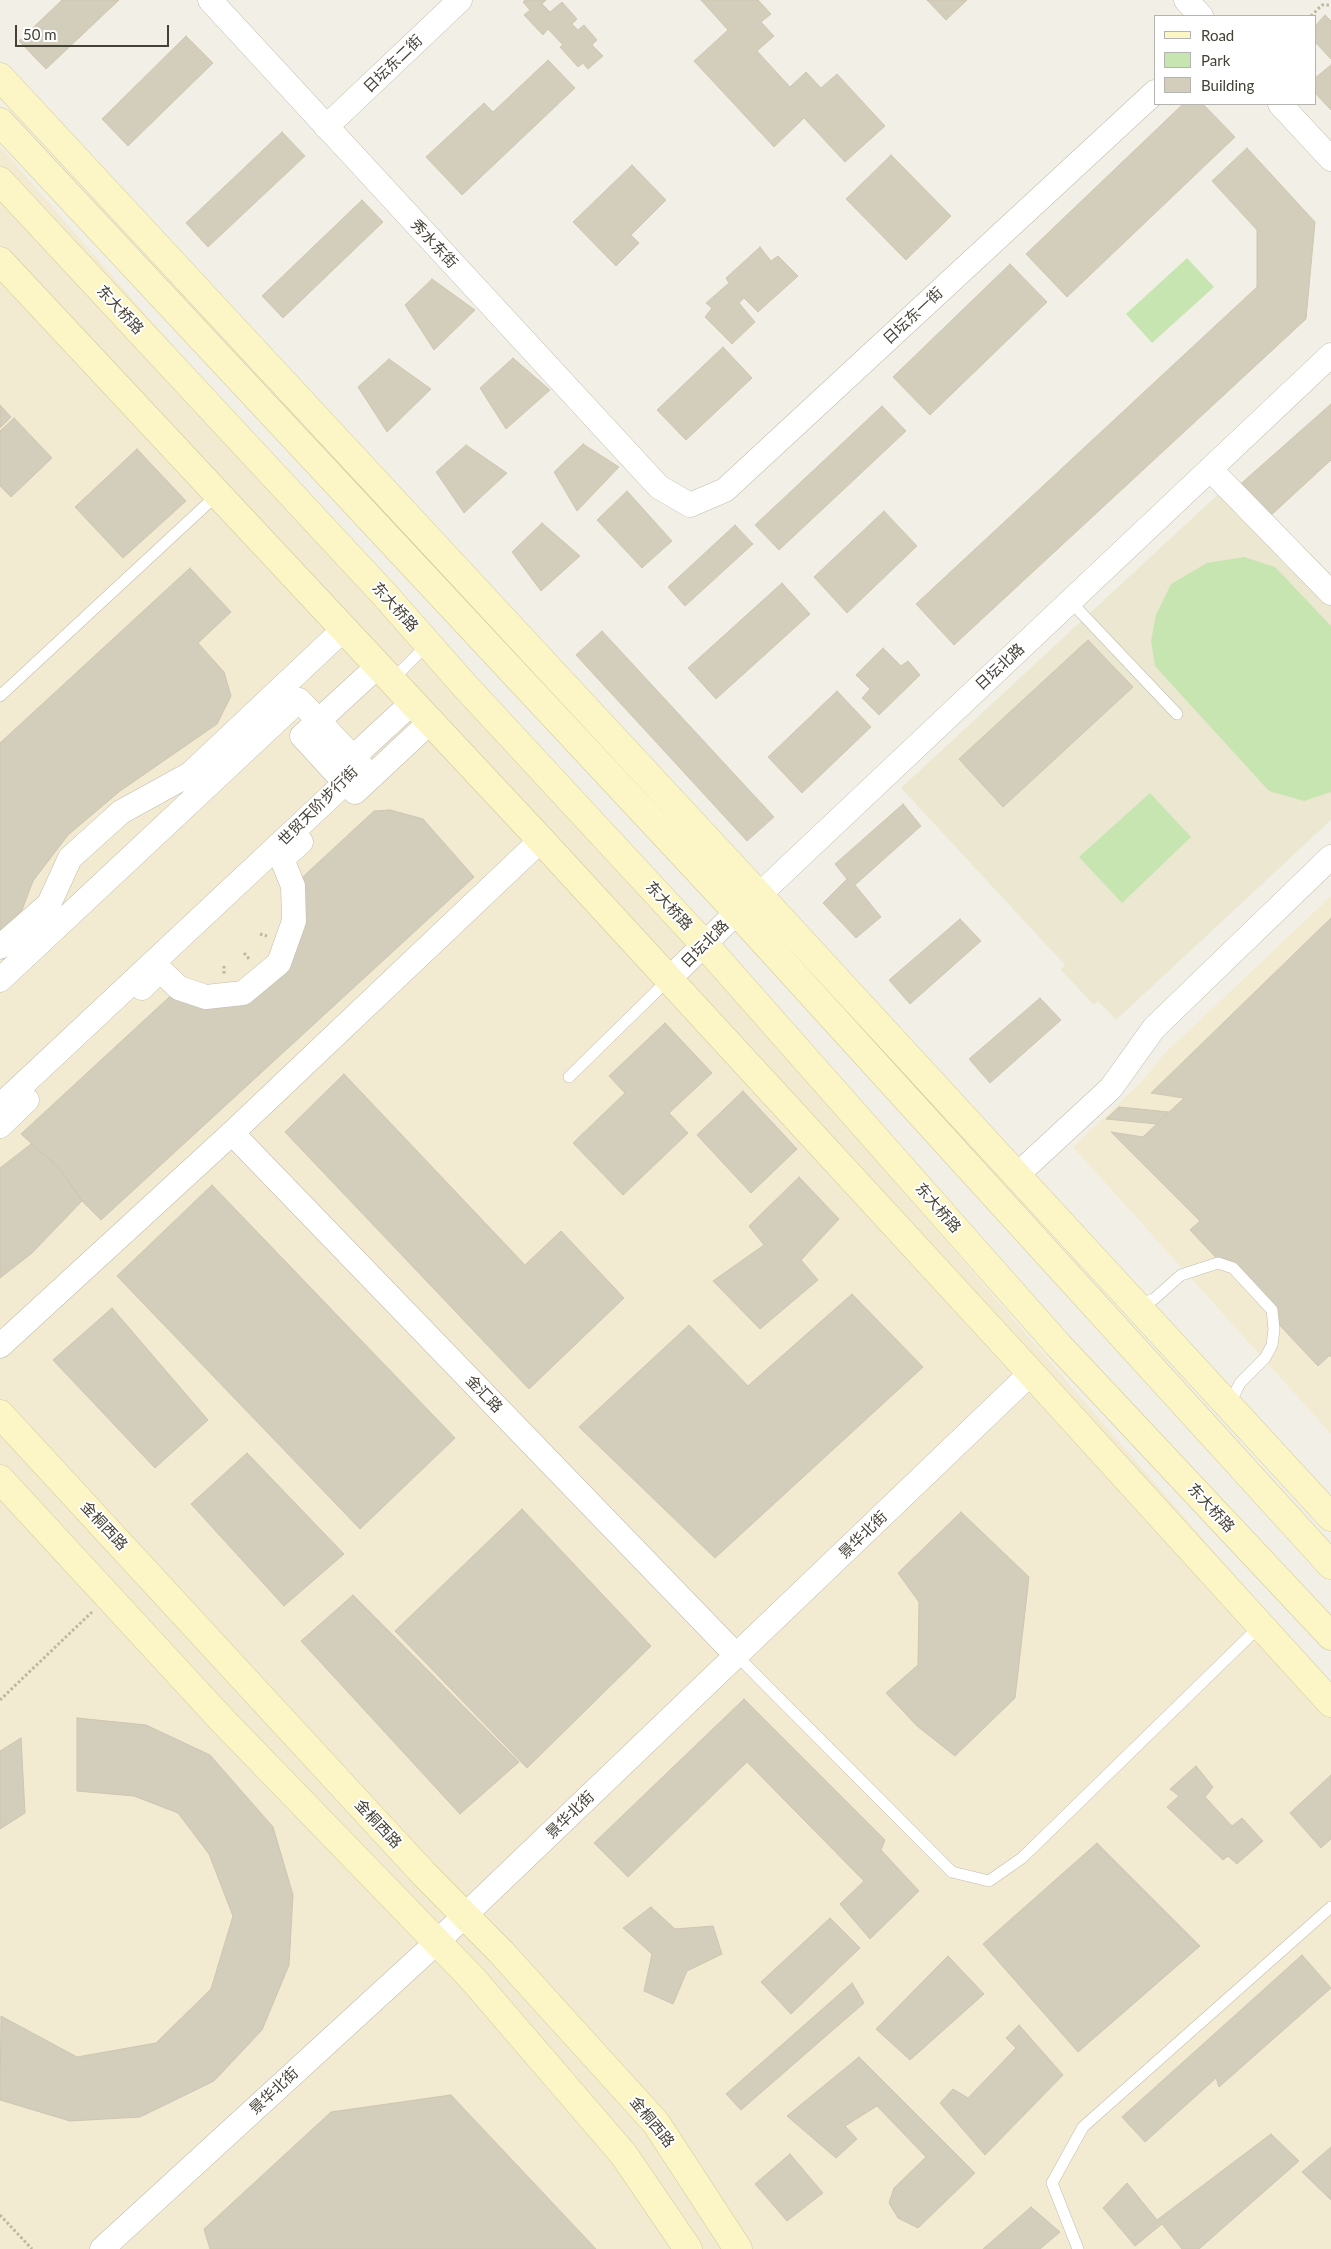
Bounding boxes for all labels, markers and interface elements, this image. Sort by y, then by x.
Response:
scale bar [18,15,171,47]
legend [1154,15,1316,105]
text: 50 m [23,25,57,43]
text: Road [1201,26,1234,44]
street label: 日坛东二街 [360,31,426,97]
text: Park [1201,51,1230,69]
text: Building [1201,76,1254,94]
street label: 秀水东街 [407,216,461,272]
street label: 东大桥路 [93,282,147,338]
street label: 日坛东一街 [879,284,947,348]
street label: 东大桥路 [368,579,422,635]
street label: 日坛北路 [972,640,1028,694]
street label: 世贸天阶步行街 [275,763,361,849]
street label: 东大桥路 [642,878,696,934]
street label: 日坛北路 [677,916,733,972]
street label: 东大桥路 [912,1179,964,1237]
street label: 金汇路 [462,1372,506,1416]
street label: 东大桥路 [1184,1480,1238,1536]
street label: 金桐西路 [77,1498,131,1554]
street label: 景华北街 [835,1508,891,1562]
street label: 景华北街 [542,1788,598,1842]
street label: 金桐西路 [351,1796,405,1852]
street label: 景华北街 [246,2064,302,2118]
street label: 金桐西路 [626,2093,678,2151]

